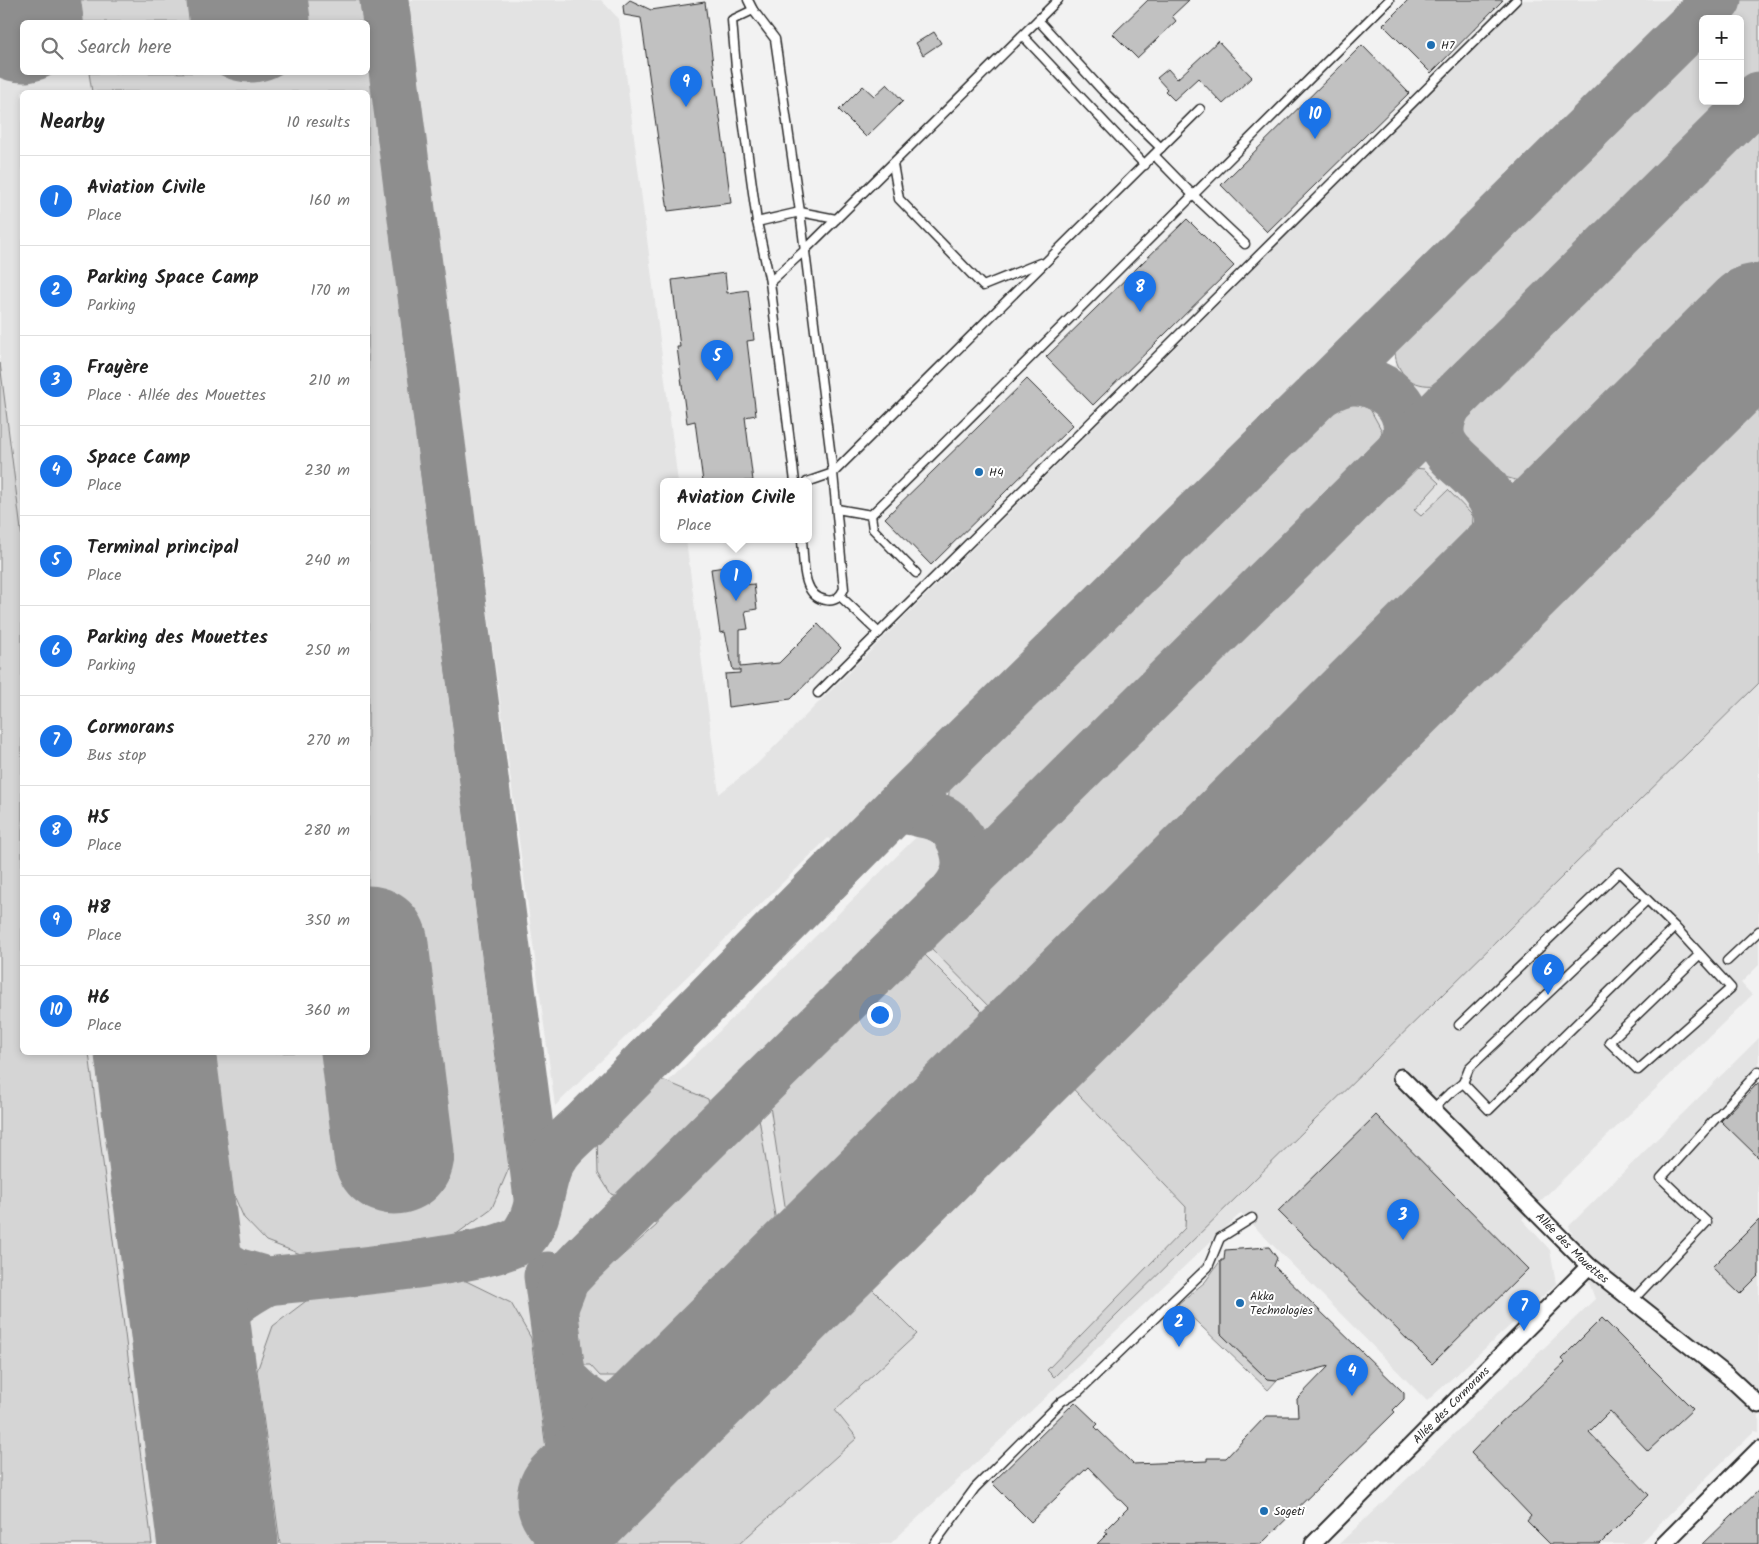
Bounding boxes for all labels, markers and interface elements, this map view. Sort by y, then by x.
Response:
map controls [1699,15,1744,105]
button: + [1699,15,1744,60]
search box [20,20,370,75]
text: Search here [78,33,172,63]
icon: search [38,34,66,62]
place label: H7 [1441,36,1455,55]
marker: H7 [1425,39,1437,51]
button: − [1699,60,1744,105]
pin: 9 [670,66,702,107]
pin: 10 [1299,98,1331,139]
text: Nearby [40,106,105,139]
text: 10 results [287,110,350,135]
text: Aviation Civile [87,173,206,203]
text: 1 [54,188,58,213]
text: 160 m [309,188,350,213]
text: Place [87,203,121,228]
text: Parking Space Camp [87,263,259,293]
pin: 8 [1124,271,1156,312]
text: 2 [51,278,61,303]
text: 170 m [310,278,350,303]
text: Parking [87,293,136,318]
pin: 5 [701,340,733,381]
text: Frayère [87,353,149,383]
text: 3 [52,368,60,393]
text: 210 m [309,368,350,393]
text: Place · Allée des Mouettes [87,383,266,408]
text: Space Camp [87,443,190,473]
text: 4 [52,458,60,483]
text: 230 m [304,458,350,483]
place label: H4 [989,463,1004,482]
marker: H4 [973,466,985,478]
text: Place [87,473,121,498]
popup [660,478,812,543]
text: Aviation Civile [677,483,795,513]
text: Place [677,513,711,538]
text: Terminal principal [87,533,238,563]
text: 5 [52,548,60,573]
text: 240 m [305,548,350,573]
pin: 1 [720,560,752,601]
text: Place [87,563,121,588]
text: Parking des Mouettes [87,623,268,653]
text: 6 [52,638,60,663]
text: 250 m [305,638,350,663]
text: Parking [87,653,136,678]
text: Cormorans [87,713,174,743]
text: 7 [52,728,60,753]
text: 270 m [306,728,350,753]
text: Bus stop [87,743,146,768]
text: H5 [87,803,109,833]
text: 8 [51,818,61,843]
text: 280 m [304,818,350,843]
text: Place [87,833,121,858]
text: H8 [87,893,111,923]
text: 9 [52,908,60,933]
text: 350 m [305,908,350,933]
text: Place [87,923,121,948]
pin: 6 [1532,954,1564,995]
text: H6 [87,983,110,1013]
text: 10 [49,998,63,1023]
text: 360 m [305,998,350,1023]
your location [867,1002,893,1028]
text: Place [87,1013,121,1038]
pin: 3 [1387,1199,1419,1240]
street label: Allée des Mouettes [1531,1208,1613,1288]
place label: Akka Technologies [1250,1287,1313,1320]
pin: 7 [1508,1290,1540,1331]
marker: Akka Technologies [1234,1297,1246,1309]
pin: 2 [1163,1306,1195,1347]
pin: 4 [1336,1355,1368,1396]
street label: Allée des Cormorans [1408,1362,1494,1448]
place label: Sogeti [1274,1502,1306,1521]
marker: Sogeti [1258,1505,1270,1517]

